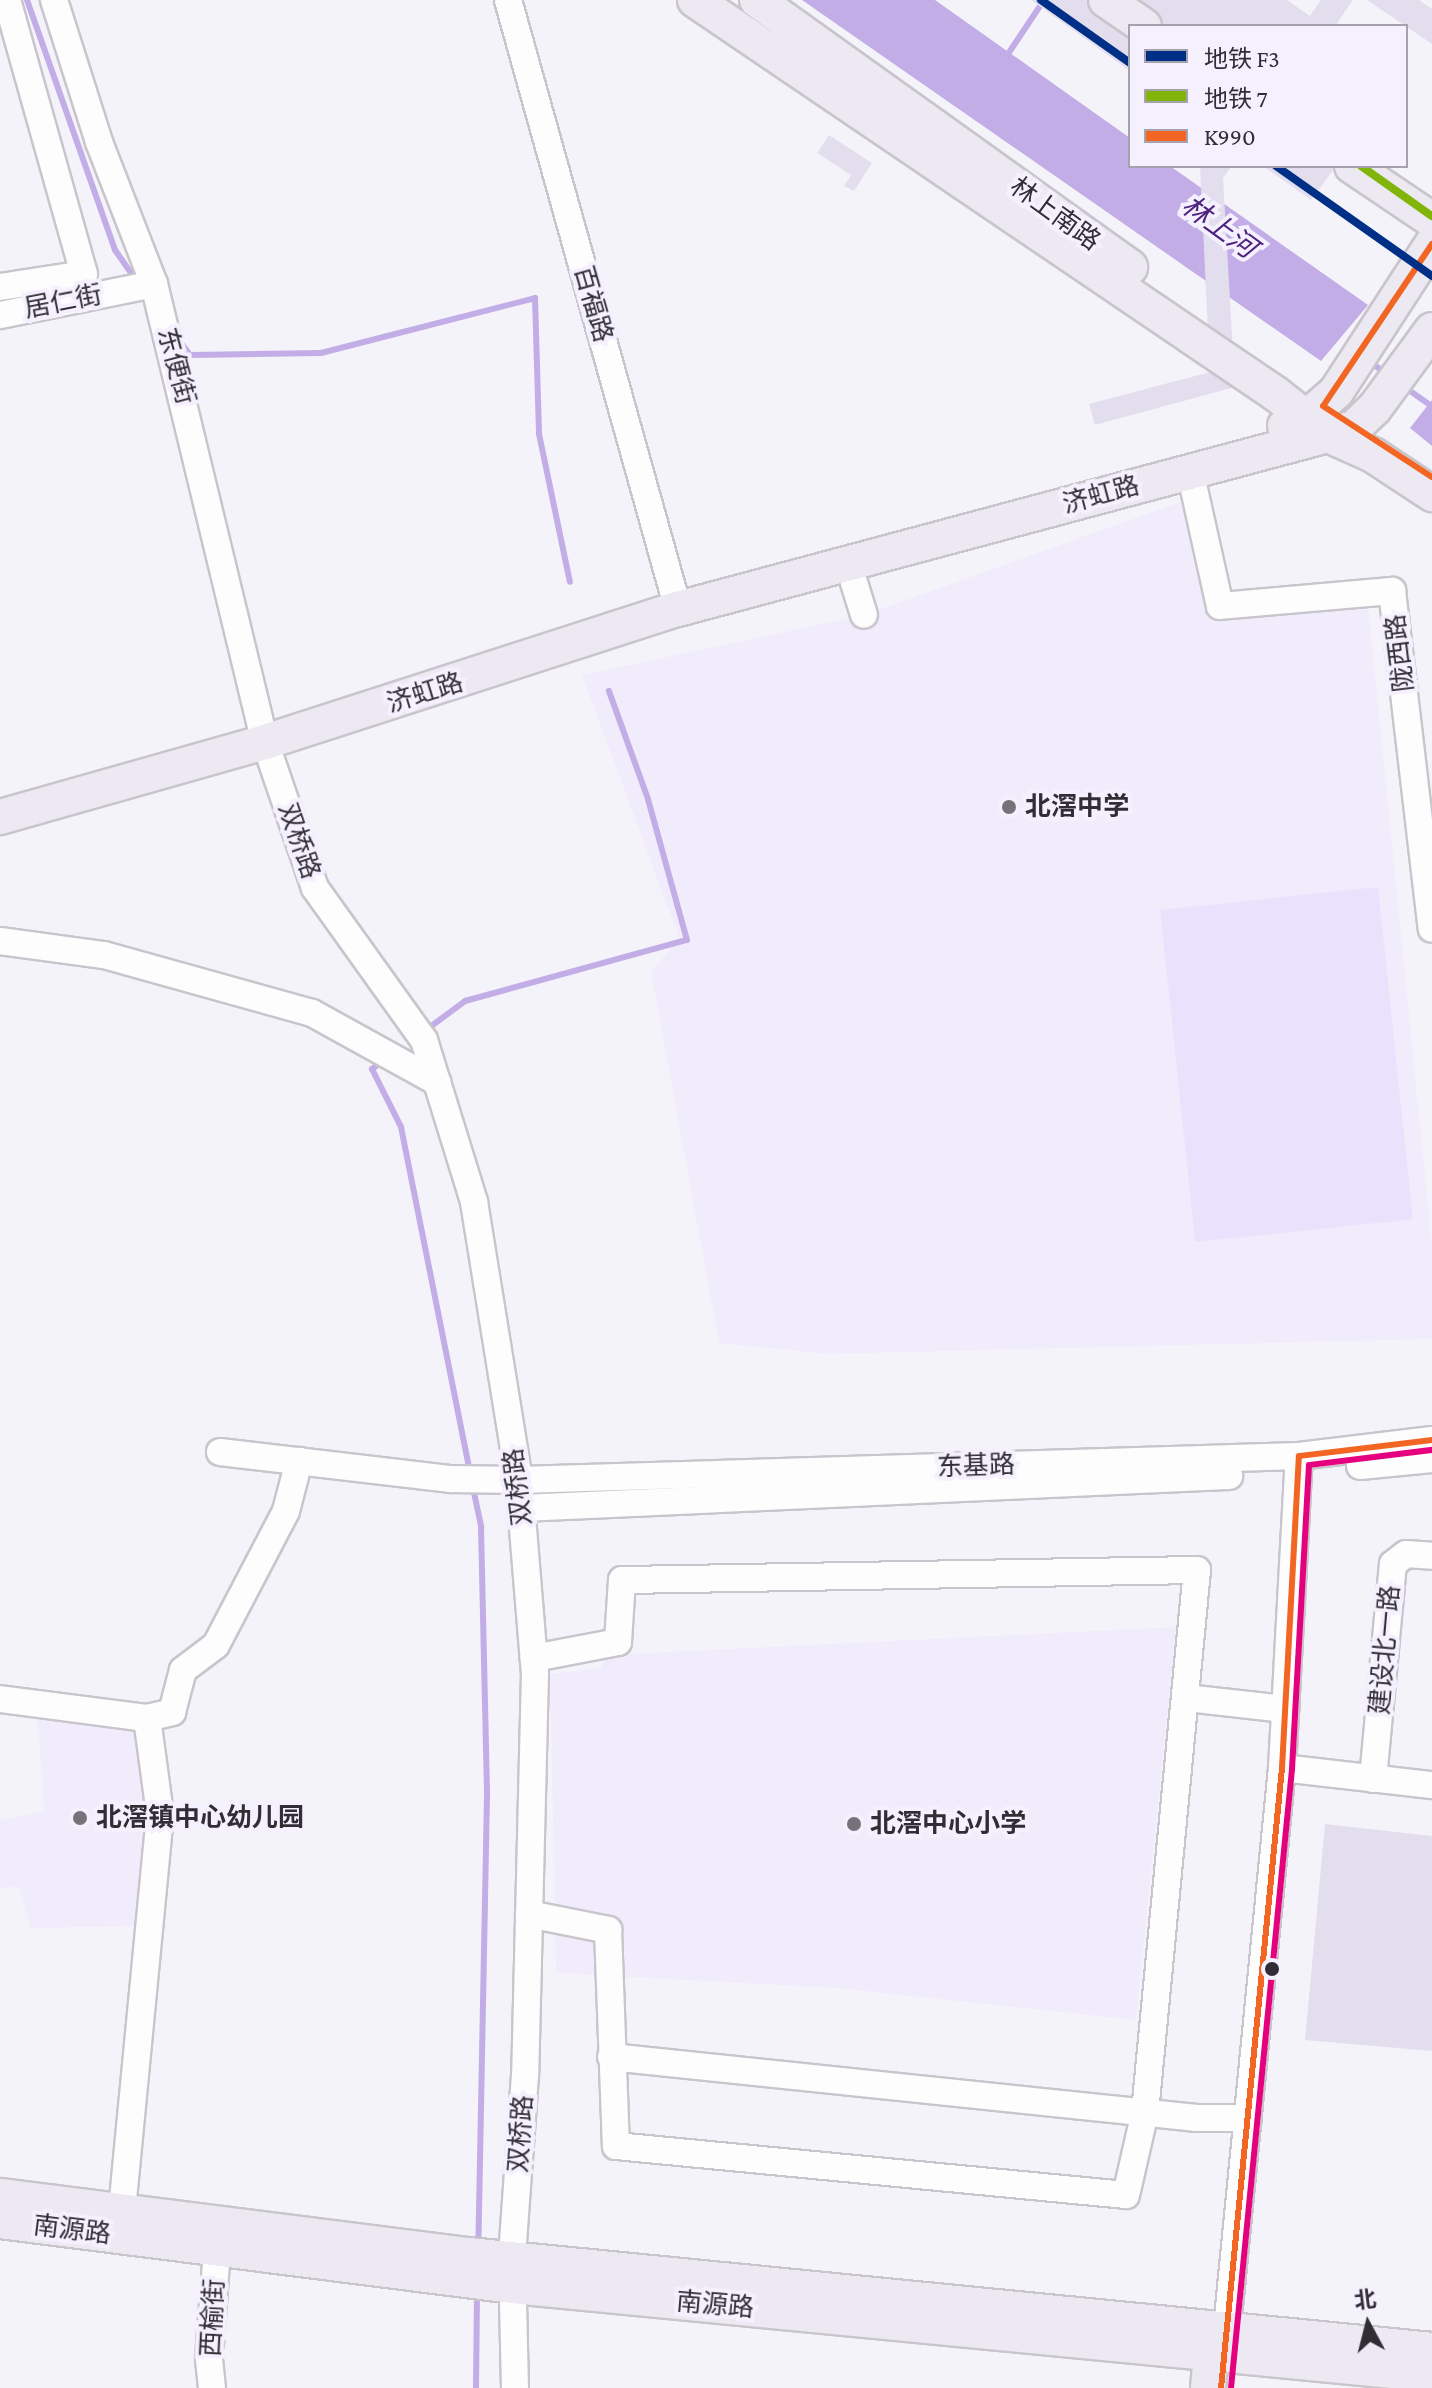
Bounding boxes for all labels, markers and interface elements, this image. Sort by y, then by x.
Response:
legend [1128,24,1408,168]
text: 地铁 F3 [1204,45,1280,72]
text: 地铁 7 [1204,85,1268,112]
text: K990 [1204,123,1256,150]
street label: 林上南路 [1004,171,1106,257]
water label: 林上河 [1175,189,1263,265]
street label: 百福路 [567,262,619,346]
street label: 居仁街 [22,279,104,325]
street label: 东便街 [151,324,201,408]
street label: 济虹路 [1059,470,1143,520]
street label: 陇西路 [1380,612,1420,694]
street label: 济虹路 [383,667,467,719]
place label: 北滘中学 [1025,791,1129,823]
marker: 北滘中学 [1000,798,1018,816]
street label: 双桥路 [272,799,326,883]
street label: 双桥路 [498,1446,538,1528]
street label: 东基路 [936,1449,1016,1483]
street label: 建设北一路 [1364,1584,1406,1716]
place label: 北滘镇中心幼儿园 [96,1802,304,1834]
place label: 北滘中心小学 [870,1808,1026,1840]
marker: 北滘镇中心幼儿园 [71,1809,89,1827]
marker: 北滘中心小学 [845,1815,863,1833]
unlabelled marker [1264,1961,1280,1977]
street label: 双桥路 [503,2094,539,2174]
street label: 南源路 [31,2210,113,2250]
street label: 西榆街 [195,2278,231,2358]
north arrow [1328,2284,1408,2364]
street label: 南源路 [675,2286,755,2324]
text: 北 [1353,2286,1377,2313]

